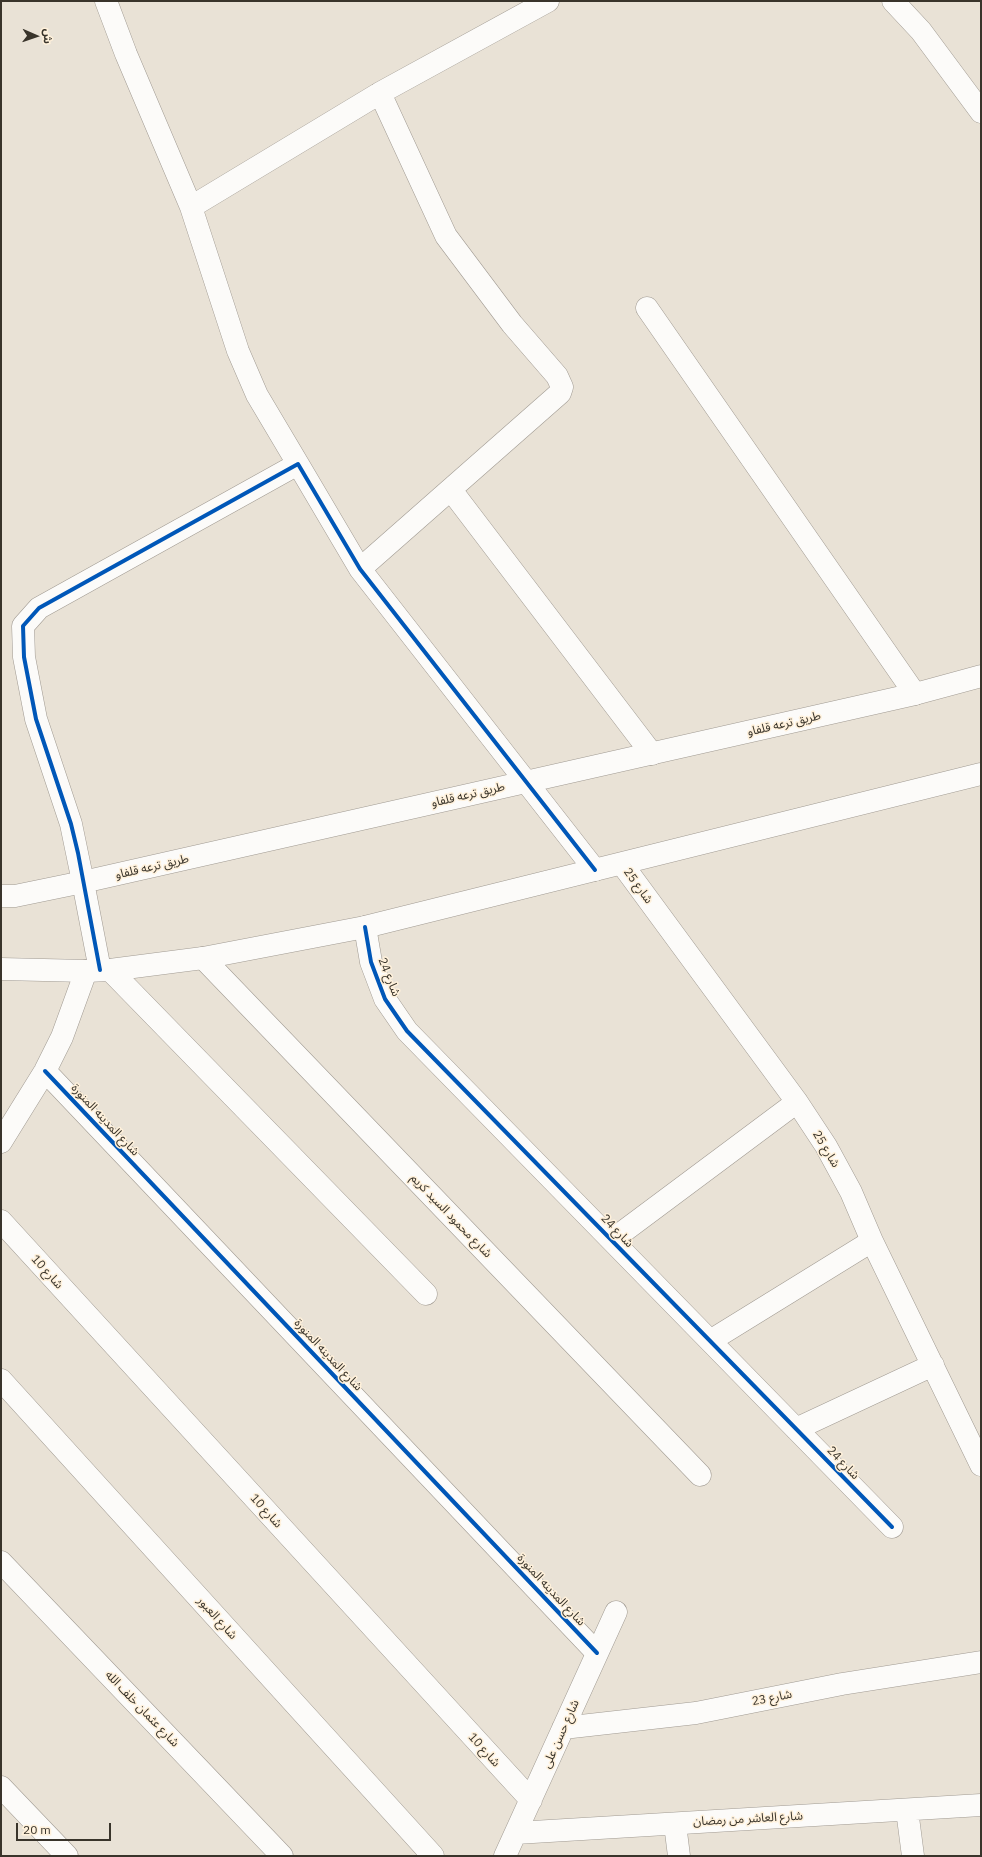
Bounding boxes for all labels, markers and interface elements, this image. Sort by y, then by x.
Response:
north arrow [16,16,56,56]
text: ش [41,29,55,44]
street label: طريق ترعه قلفاو [746,709,822,739]
street label: طريق ترعه قلفاو [430,780,506,810]
street label: طريق ترعه قلفاو [114,852,190,882]
street label: شارع 25 [620,865,656,907]
street label: شارع 24 [375,955,403,999]
street label: شارع المدينه المنورة [68,1081,142,1159]
street label: شارع 25 [809,1128,843,1170]
street label: شارع محمود السيد كريم [407,1171,495,1261]
street label: شارع 24 [598,1211,636,1251]
street label: شارع 10 [28,1252,66,1292]
street label: شارع المدينه المنورة [291,1316,365,1394]
street label: شارع 24 [824,1443,862,1483]
street label: شارع 10 [247,1491,285,1531]
street label: شارع المدينه المنورة [514,1551,588,1629]
street label: شارع العبور [194,1594,240,1642]
street label: شارع عثمان خلف الله [102,1668,182,1750]
street label: شارع 23 [751,1687,793,1709]
street label: شارع حسن على [539,1697,583,1771]
street label: شارع 10 [465,1730,503,1770]
street label: شارع العاشر من رمضان [693,1809,803,1829]
scale bar [18,1815,113,1841]
text: 20 m [23,1822,51,1837]

